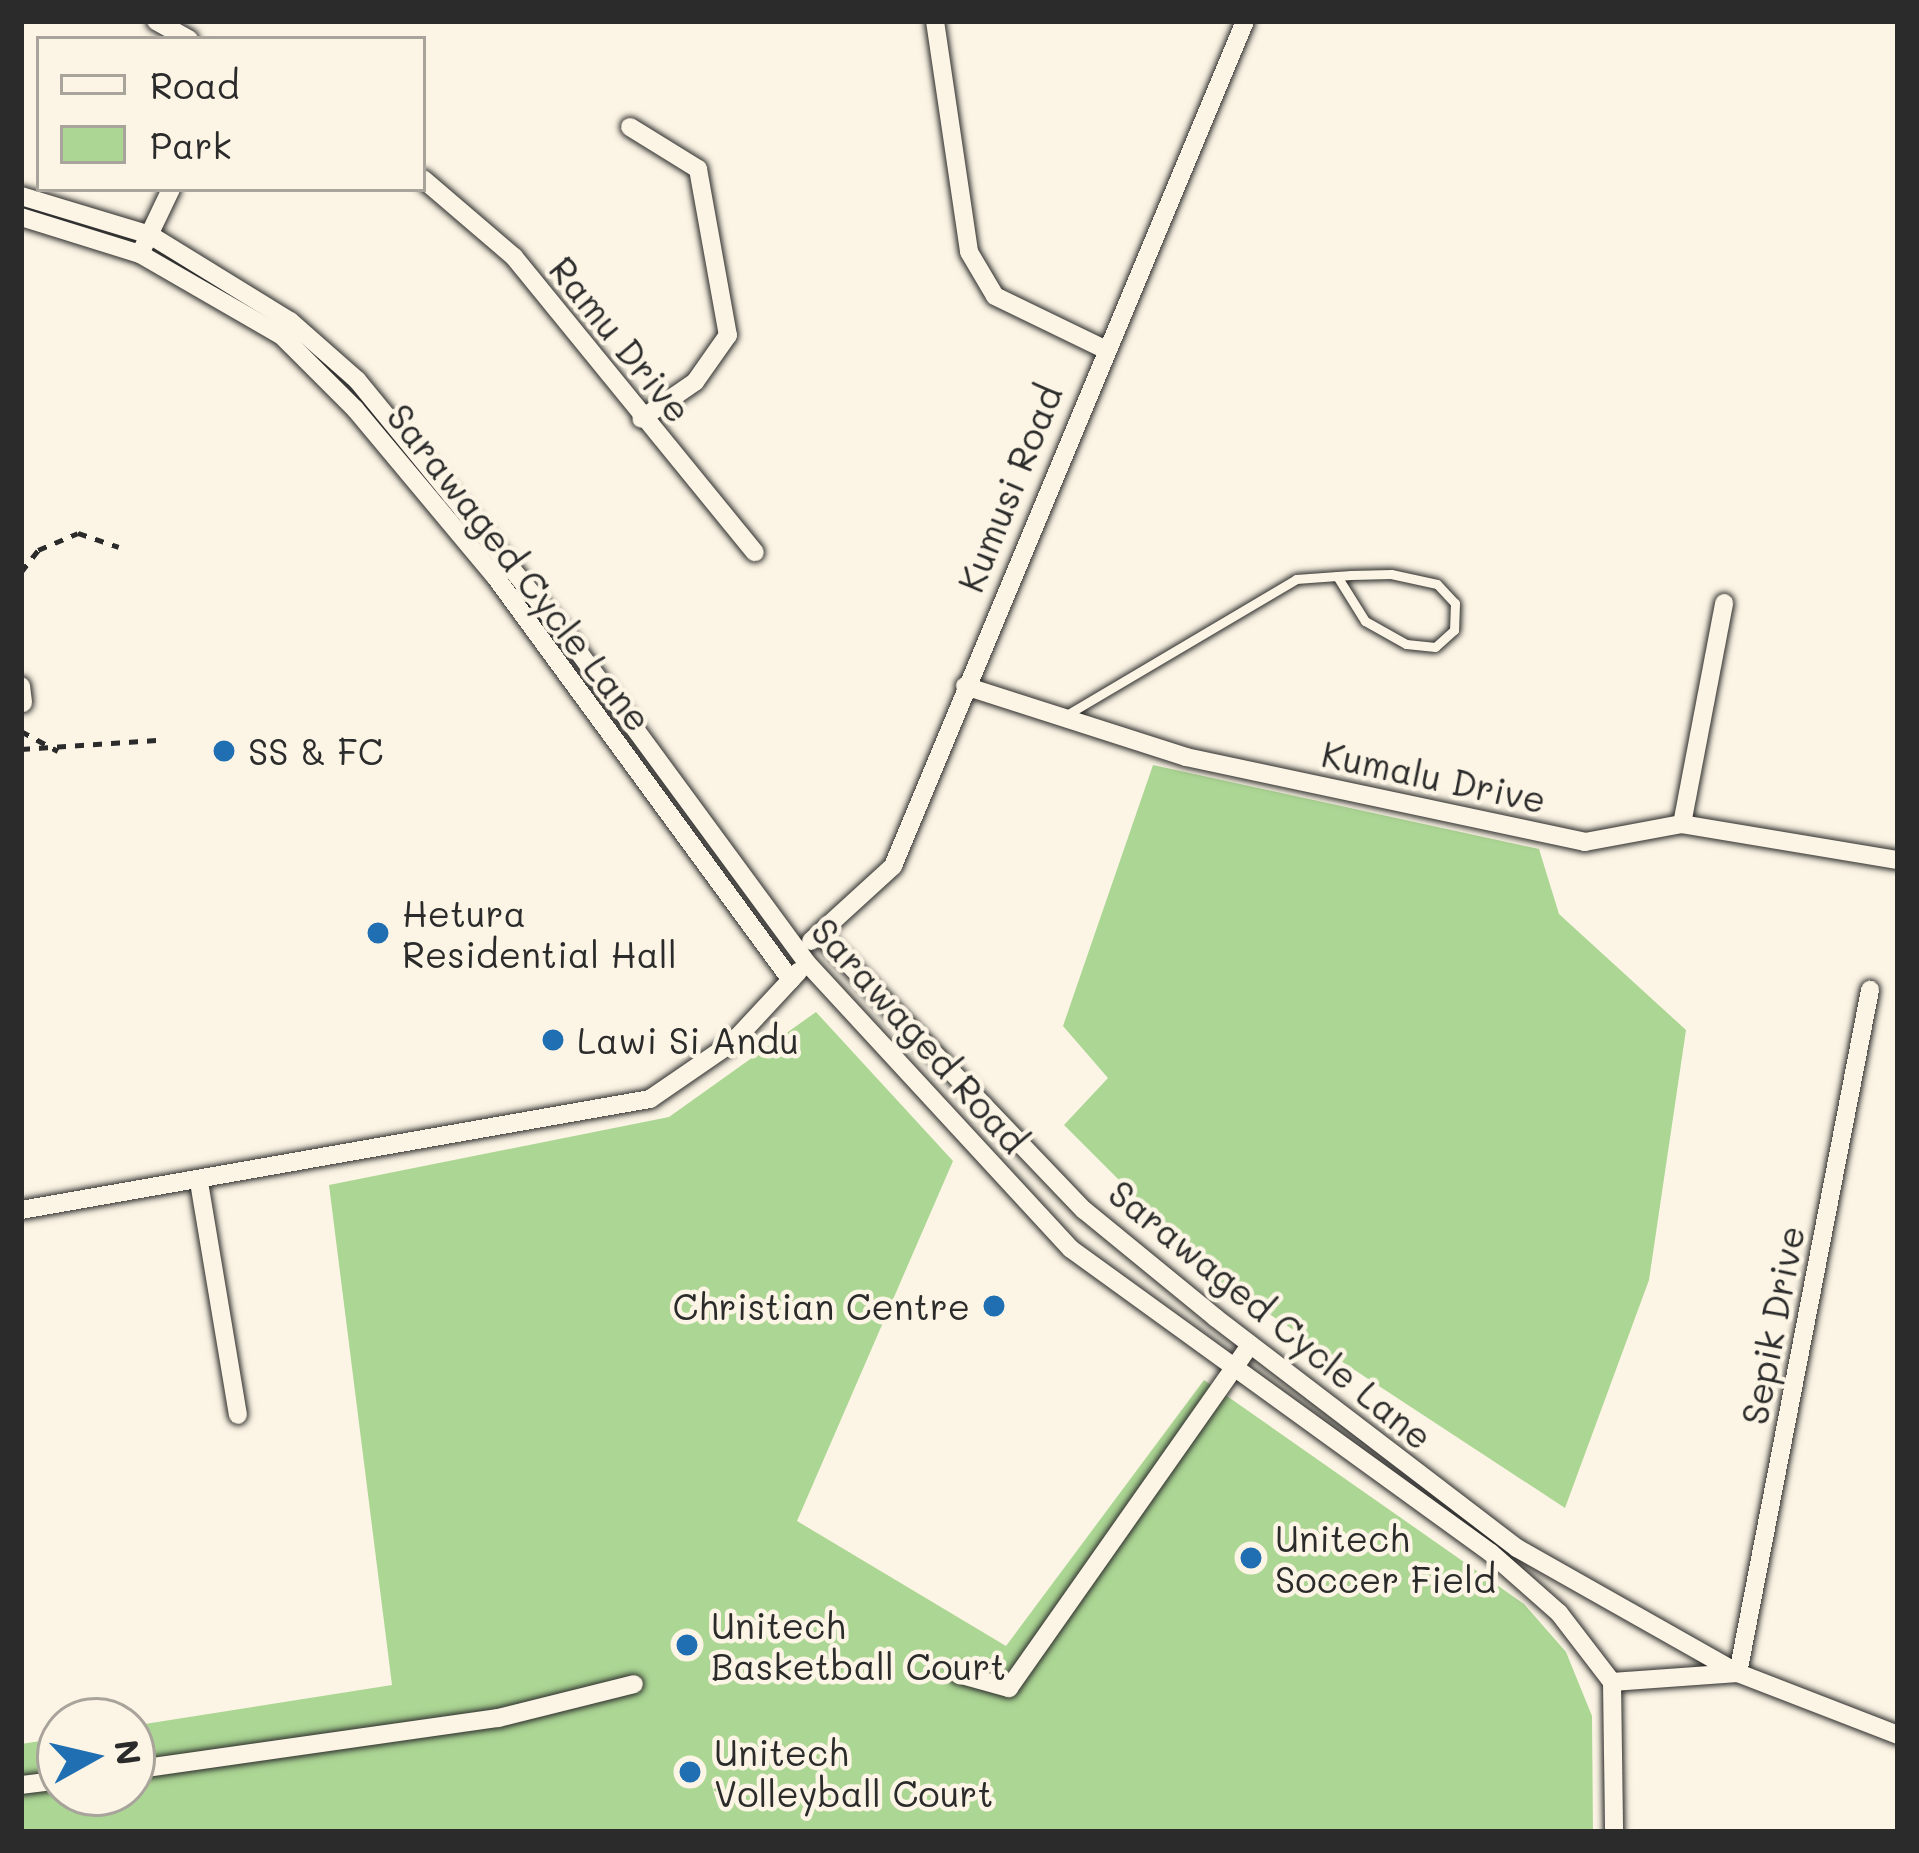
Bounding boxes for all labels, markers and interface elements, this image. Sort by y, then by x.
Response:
legend [36,36,426,192]
text: Road [150,61,240,108]
text: Park [150,121,232,168]
street label: Ramu Drive [541,247,701,431]
street label: Kumusi Road [948,378,1070,598]
street label: Sarawaged Cycle Lane [379,395,661,739]
place label: SS & FC [248,729,383,773]
street label: Kumalu Drive [1318,731,1550,821]
marker: SS & FC [211,738,237,764]
place label: Hetura Residential Hall [402,890,677,975]
street label: Sarawaged Road [803,909,1037,1161]
marker: Hetura Residential Hall [365,920,391,946]
place label: Lawi Si Andu [577,1018,799,1062]
marker: Lawi Si Andu [540,1027,566,1053]
street label: Sarawaged Cycle Lane [1101,1170,1441,1458]
street label: Sepik Drive [1732,1222,1812,1428]
place label: Christian Centre [673,1284,970,1328]
marker: Christian Centre [981,1293,1007,1319]
place label: Unitech Soccer Field [1275,1515,1496,1600]
marker: Unitech Soccer Field [1238,1545,1264,1571]
place label: Unitech Basketball Court [711,1602,1006,1687]
marker: Unitech Basketball Court [674,1632,700,1658]
north arrow [36,1697,156,1817]
place label: Unitech Volleyball Court [714,1729,993,1814]
text: N [106,1737,152,1768]
marker: Unitech Volleyball Court [677,1759,703,1785]

